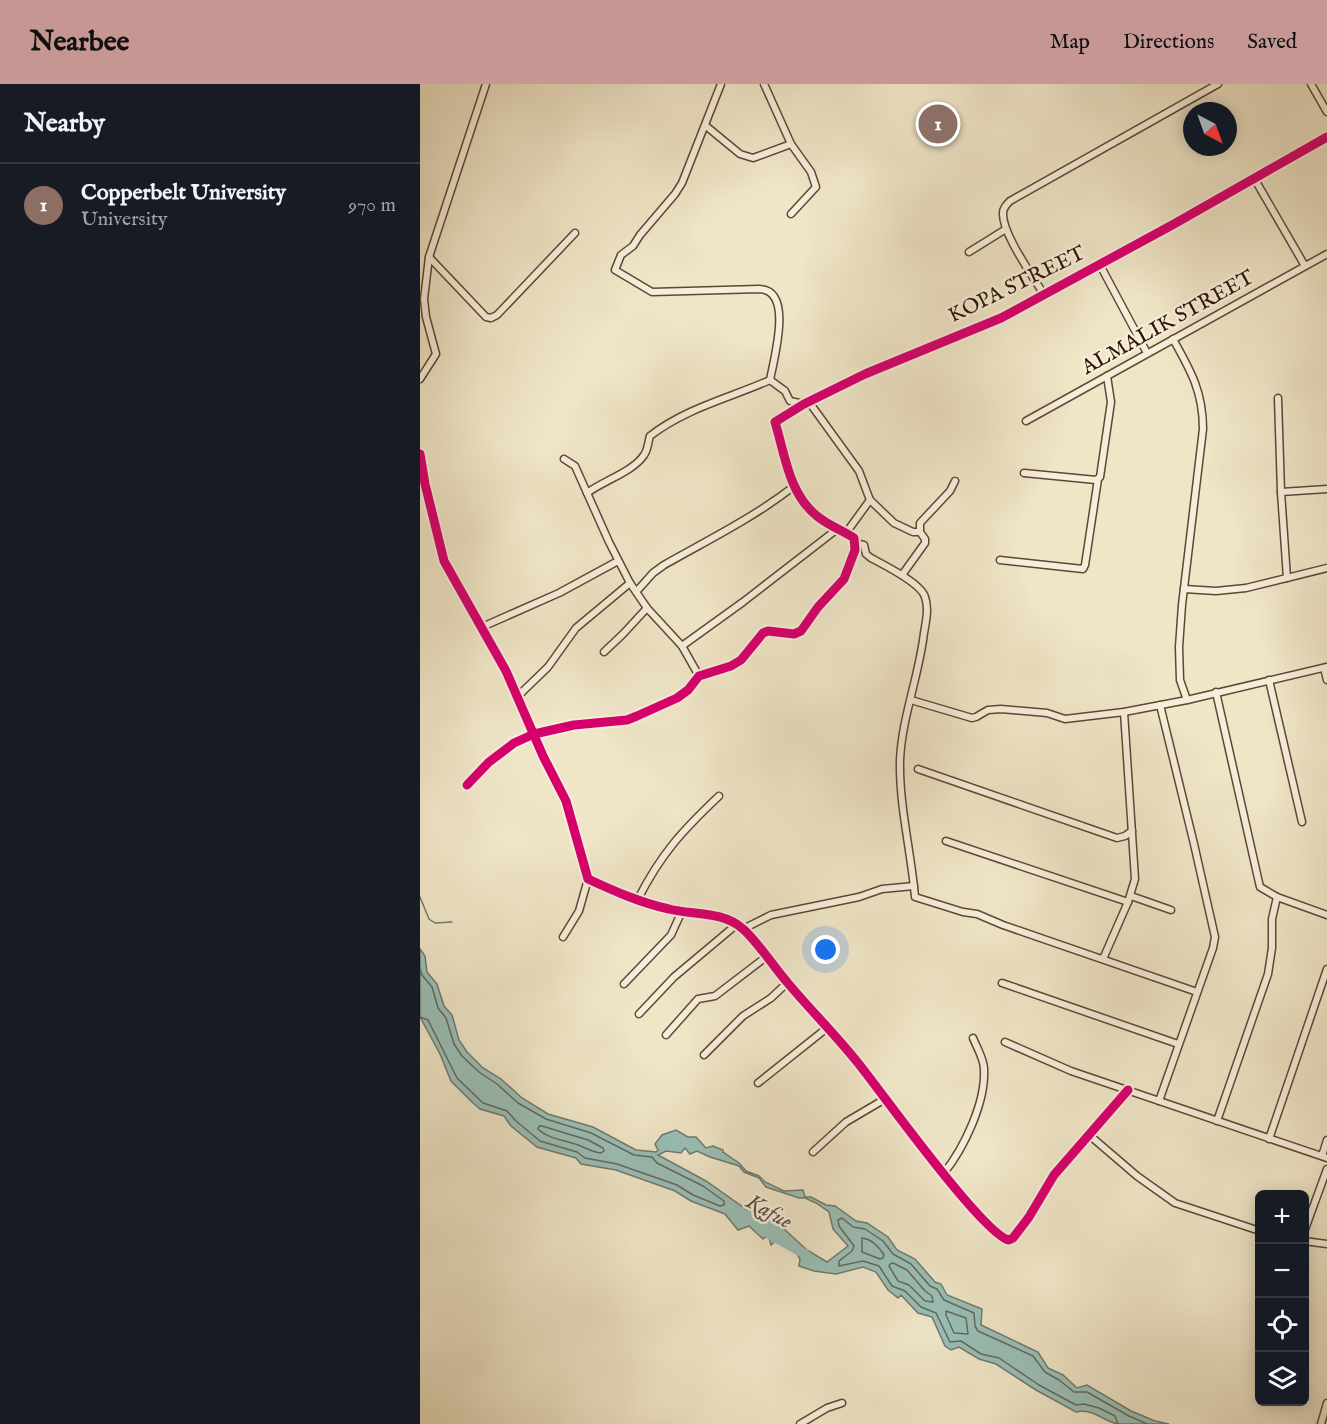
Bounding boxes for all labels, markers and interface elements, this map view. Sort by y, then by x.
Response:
text: Nearbee [30,25,129,60]
text: Map [1050,29,1090,56]
text: Directions [1123,29,1214,56]
text: Saved [1247,29,1297,56]
pin: 1 [918,102,958,147]
north arrow [1183,102,1237,156]
text: Nearby [24,107,105,140]
text: Copperbelt University [81,179,286,207]
text: 1 [40,193,47,218]
text: 970 m [348,193,396,218]
text: University [81,207,168,232]
street label: KOPA STREET [944,240,1090,330]
street label: ALMALIK STREET [1076,264,1260,382]
your location [811,935,840,964]
water label: Kafue [740,1188,798,1236]
map controls [1255,1190,1309,1406]
button: + [1255,1190,1309,1244]
button: − [1255,1244,1309,1298]
button: locate [1255,1298,1309,1352]
button: layers [1255,1352,1309,1406]

